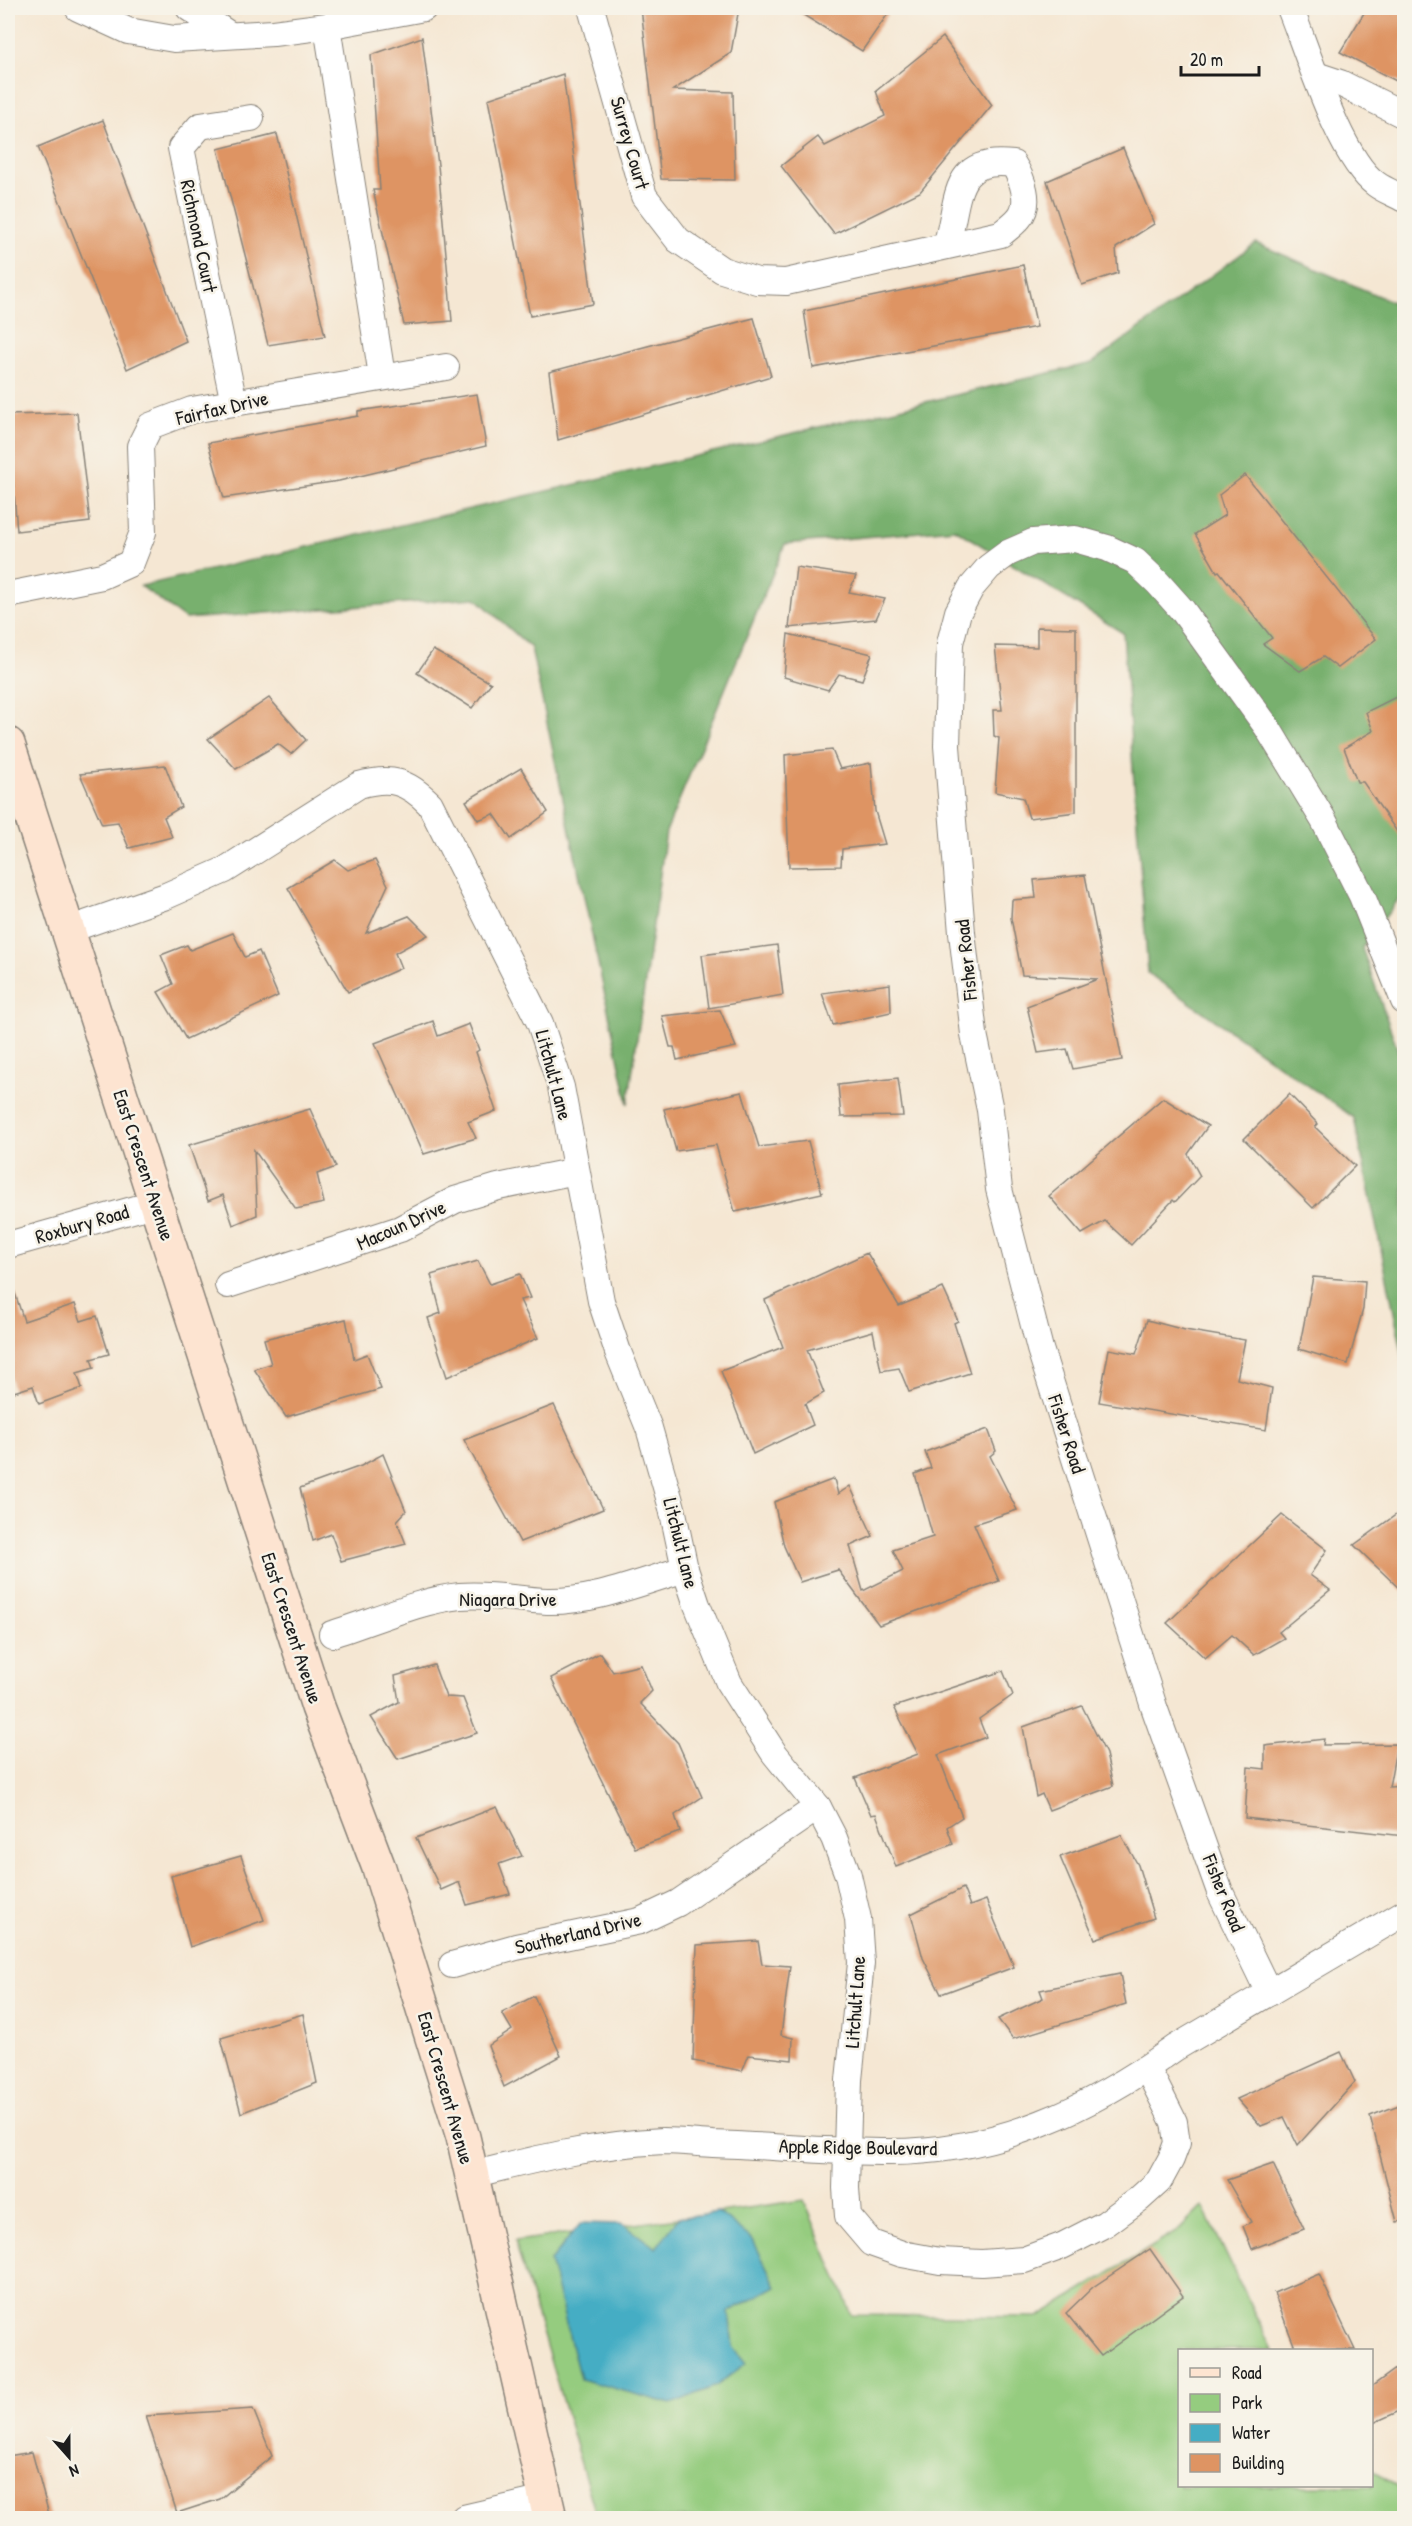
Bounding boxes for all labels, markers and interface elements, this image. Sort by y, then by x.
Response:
scale bar [1181,39,1259,77]
text: 20 m [1190,47,1223,72]
street label: Surrey Court [604,93,657,193]
street label: Richmond Court [174,177,225,296]
street label: Fairfax Drive [172,384,271,431]
street label: Fisher Road [948,918,983,1003]
street label: Litchult Lane [530,1027,579,1123]
street label: East Crescent Avenue [107,1086,182,1244]
street label: Macoun Drive [352,1193,450,1256]
street label: Roxbury Road [32,1197,132,1250]
street label: Fisher Road [1042,1390,1093,1477]
street label: Litchult Lane [657,1495,706,1591]
street label: East Crescent Avenue [255,1549,330,1707]
street label: Niagara Drive [459,1585,557,1612]
street label: Fisher Road [1196,1849,1252,1936]
street label: Southerland Drive [512,1905,644,1960]
street label: Litchult Lane [838,1955,871,2049]
street label: East Crescent Avenue [412,2009,481,2167]
street label: Apple Ridge Boulevard [779,2132,938,2161]
legend [1178,2349,1373,2487]
text: Road [1232,2360,1262,2385]
text: Park [1232,2390,1263,2415]
text: Water [1232,2420,1270,2445]
north arrow [39,2427,99,2487]
text: Building [1232,2450,1284,2475]
text: N [66,2459,82,2483]

